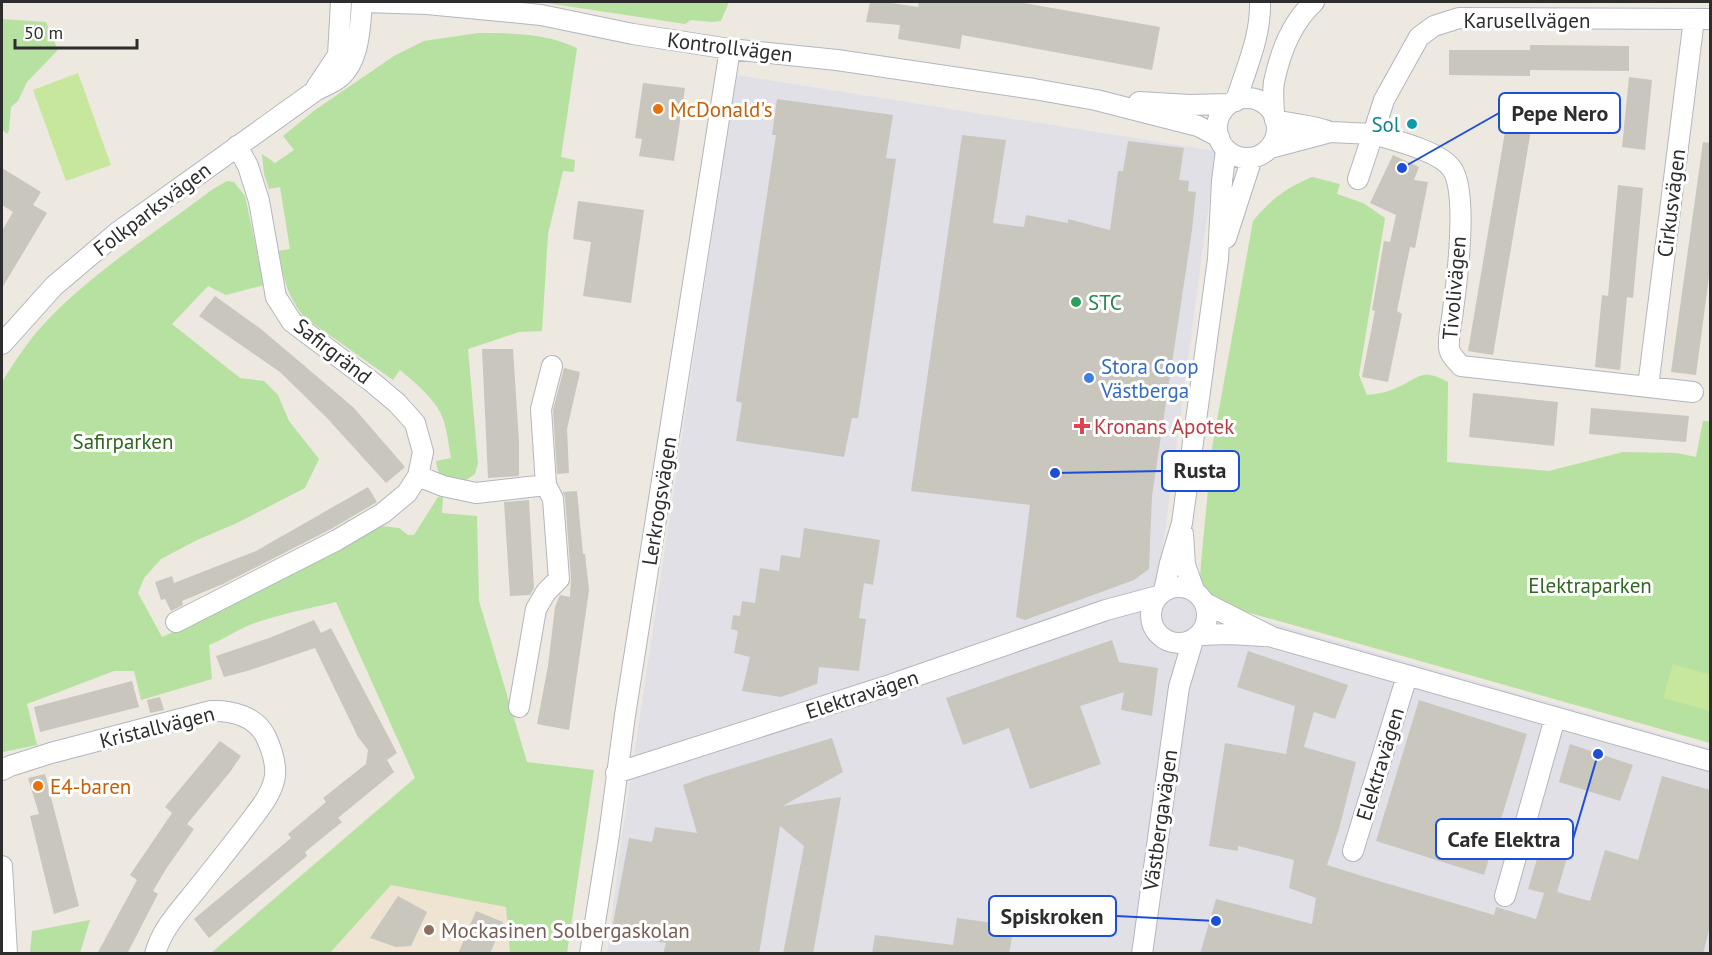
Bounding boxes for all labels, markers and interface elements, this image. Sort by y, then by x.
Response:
street label: Karusellvägen [1464,7,1590,34]
scale bar [15,12,136,50]
text: 50 m [24,21,63,44]
street label: Kontrollvägen [666,26,794,68]
callout: Pepe Nero [1499,93,1620,133]
place label: McDonald's [670,96,773,123]
text: Pepe Nero [1512,99,1609,127]
marker: McDonald's [651,102,665,116]
place label: Sol [1371,111,1400,138]
marker: Sol [1405,117,1419,131]
street label: Cirkusvägen [1651,147,1691,259]
street label: Folkparksvägen [88,156,216,262]
street label: Tivolivägen [1436,235,1472,341]
place label: STC [1088,289,1122,316]
marker: STC [1069,295,1083,309]
street label: Safirgränd [289,312,377,390]
place label: Stora Coop Västberga [1100,353,1199,404]
marker: Stora Coop Västberga [1082,371,1096,385]
place label: Kronans Apotek [1094,413,1234,440]
marker: Kronans Apotek [1075,419,1089,433]
park label: Safirparken [73,428,173,455]
street label: Lerkrogsvägen [636,435,682,567]
callout: Rusta [1162,451,1239,491]
text: Rusta [1174,456,1227,484]
park label: Elektraparken [1528,572,1652,599]
street label: Elektravägen [802,663,922,725]
street label: Kristallvägen [97,700,217,754]
street label: Elektravägen [1350,704,1410,824]
street label: Västbergavägen [1137,748,1183,893]
place label: E4-baren [50,773,131,800]
marker: E4-baren [31,779,45,793]
callout: Cafe Elektra [1436,819,1573,859]
text: Cafe Elektra [1448,825,1561,853]
callout: Spiskroken [989,896,1116,936]
text: Spiskroken [1001,902,1103,930]
place label: Mockasinen Solbergaskolan [441,917,690,944]
marker: Mockasinen Solbergaskolan [422,923,436,937]

